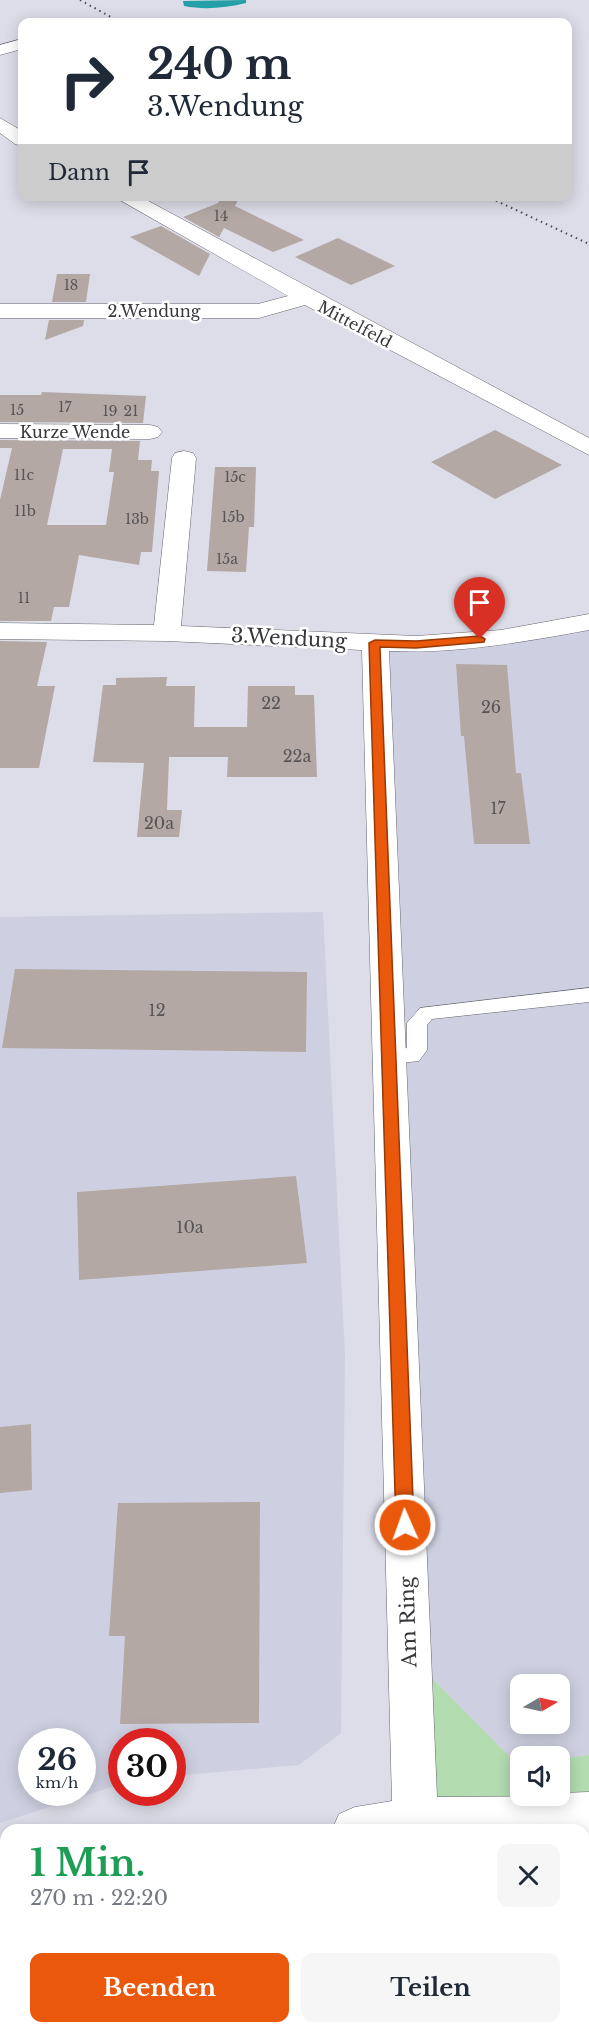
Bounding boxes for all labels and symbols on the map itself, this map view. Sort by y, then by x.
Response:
house number: 14 [214,207,228,225]
house number: 18 [64,276,78,294]
street label: Mittelfeld [315,296,396,352]
street label: 2.Wendung [108,301,201,321]
house number: 17 [58,398,73,416]
house number: 15 [10,401,24,419]
house number: 19 [102,402,118,420]
house number: 21 [124,402,138,420]
street label: Kurze Wende [20,422,130,442]
house number: 11c [14,466,34,484]
house number: 15c [224,468,246,486]
house number: 11b [14,502,36,520]
house number: 15b [221,508,245,526]
house number: 13b [125,510,149,528]
house number: 15a [216,550,238,568]
pin [454,577,505,639]
house number: 11 [18,589,30,607]
street label: 3.Wendung [230,623,349,653]
house number: 22 [261,693,281,713]
house number: 26 [481,697,501,717]
house number: 22a [283,746,311,766]
house number: 17 [490,798,507,818]
house number: 20a [144,813,174,833]
house number: 12 [149,1000,166,1020]
house number: 10a [176,1217,204,1237]
position arrow [373,1493,437,1557]
street label: Am Ring [394,1575,422,1669]
north arrow [510,1674,570,1734]
speed limit sign: 30 [108,1728,186,1806]

